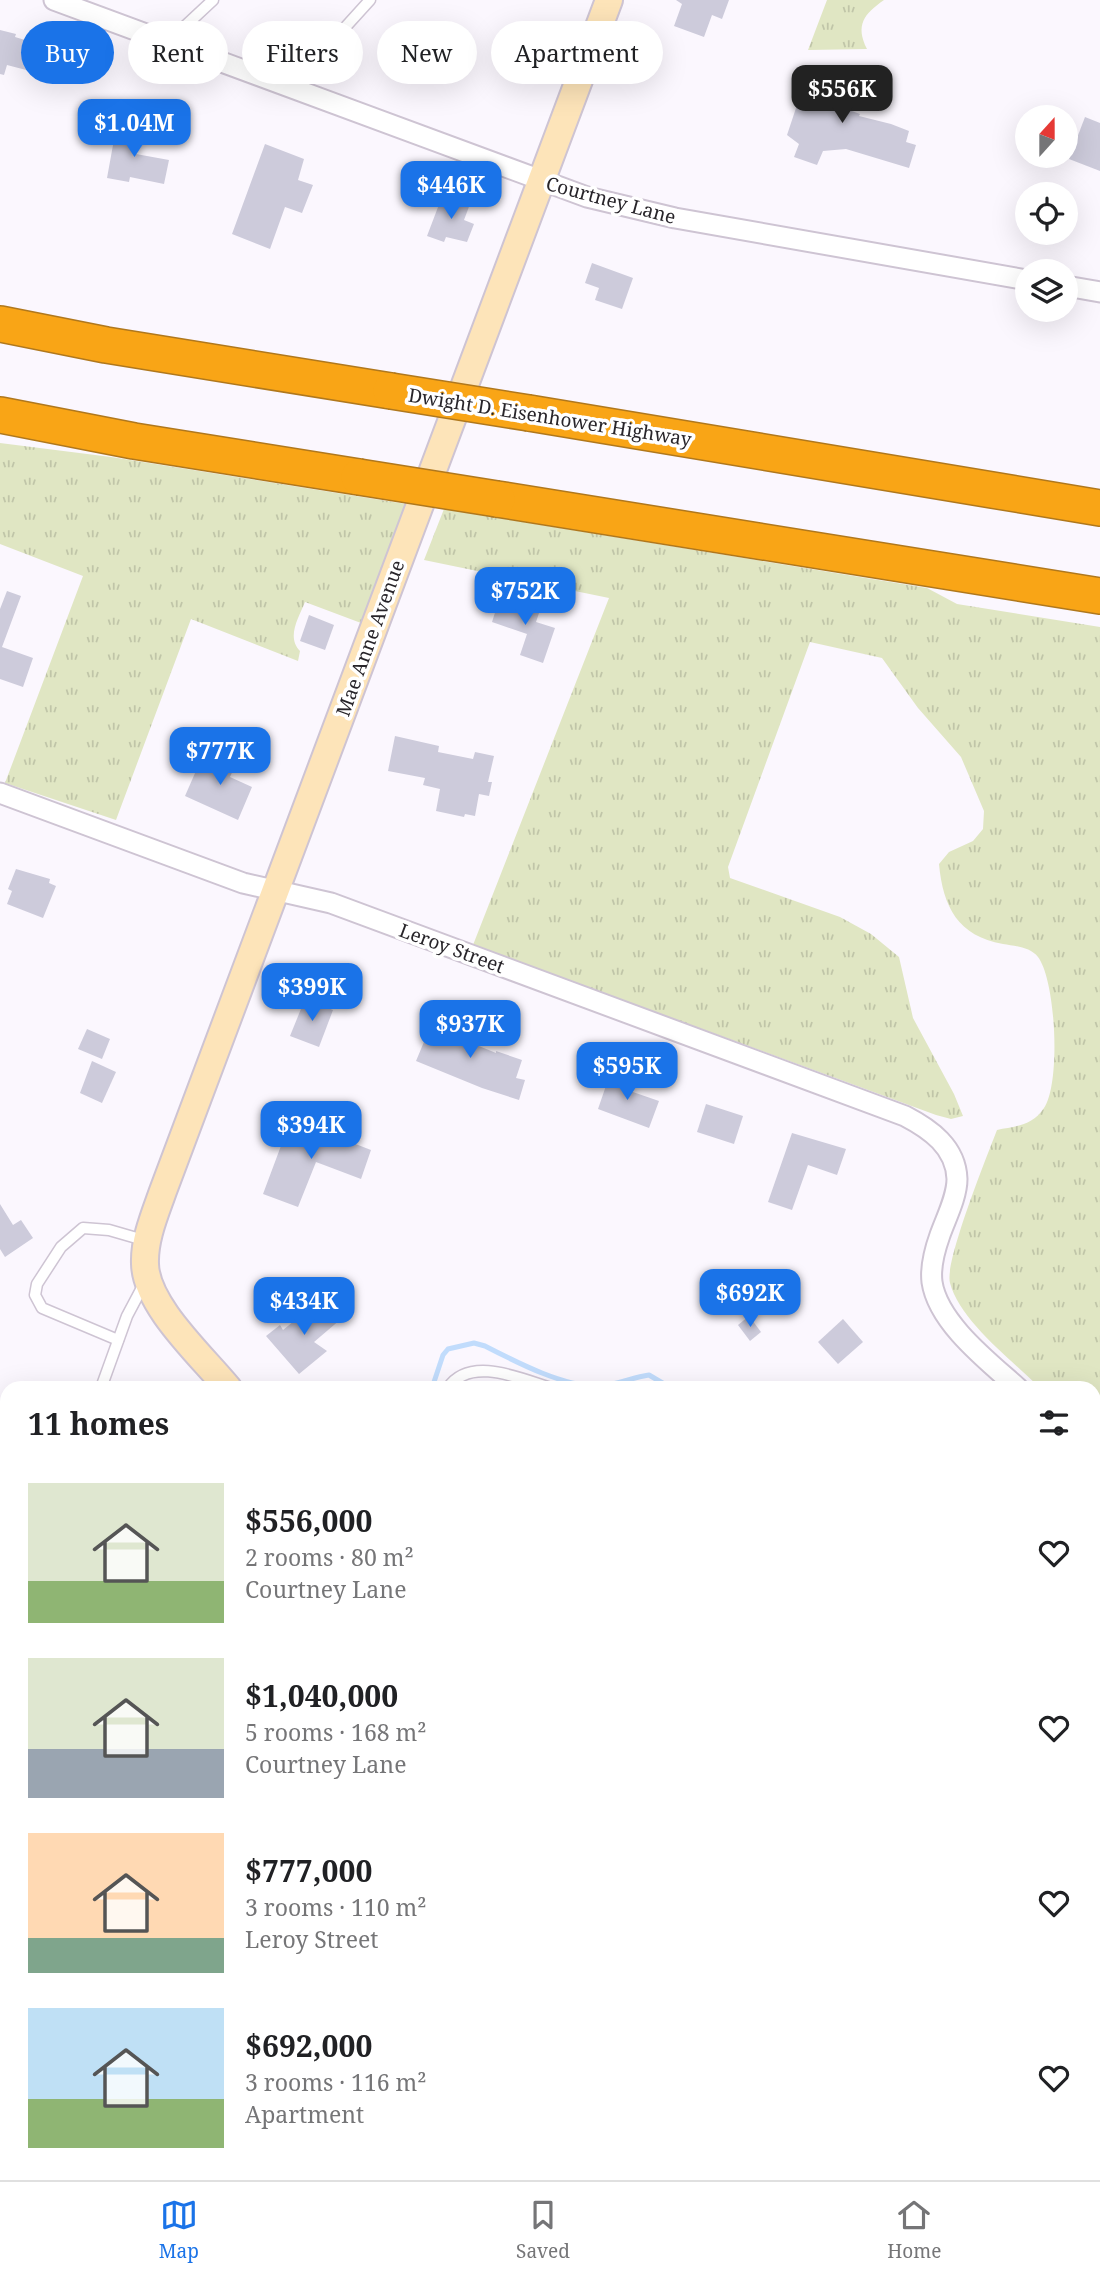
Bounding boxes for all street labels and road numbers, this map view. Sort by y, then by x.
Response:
street label: Courtney Lane [543,170,679,230]
street label: Dwight D. Eisenhower Highway [406,382,694,452]
street label: Mae Anne Avenue [330,556,410,720]
street label: Leroy Street [396,917,509,979]

